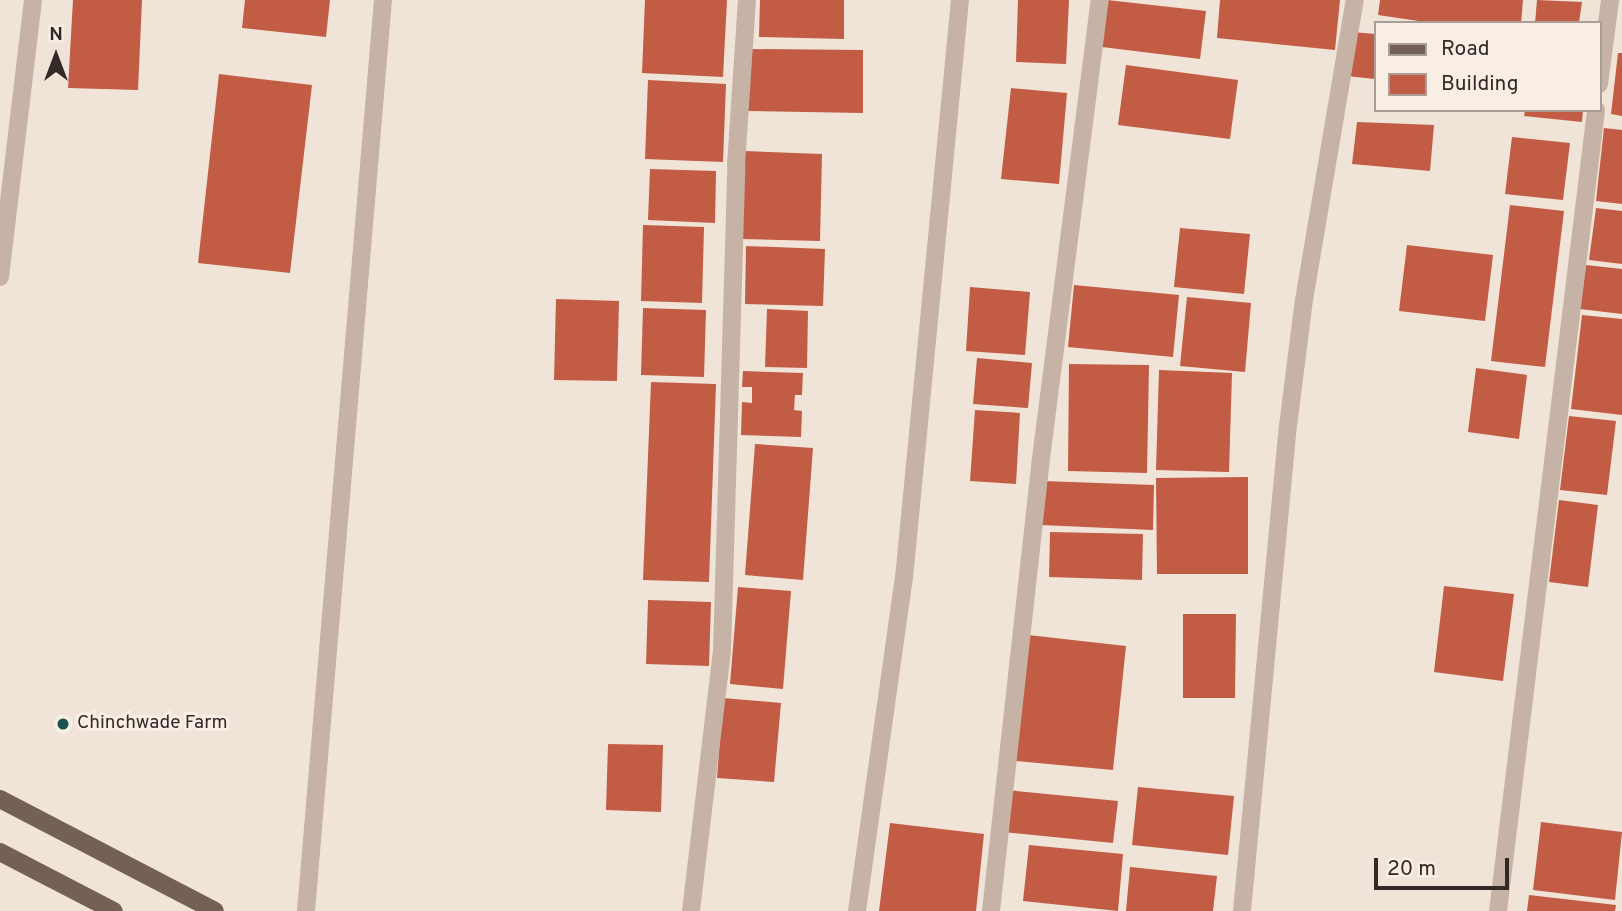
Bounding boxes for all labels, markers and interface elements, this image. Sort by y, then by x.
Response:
north arrow [21,21,91,91]
legend [1374,21,1601,112]
text: N [49,23,63,47]
text: Road [1441,36,1490,63]
text: Building [1441,71,1519,98]
place label: Chinchwade Farm [77,713,228,735]
marker: Chinchwade Farm [55,716,71,732]
scale bar [1377,844,1512,888]
text: 20 m [1387,856,1436,883]

